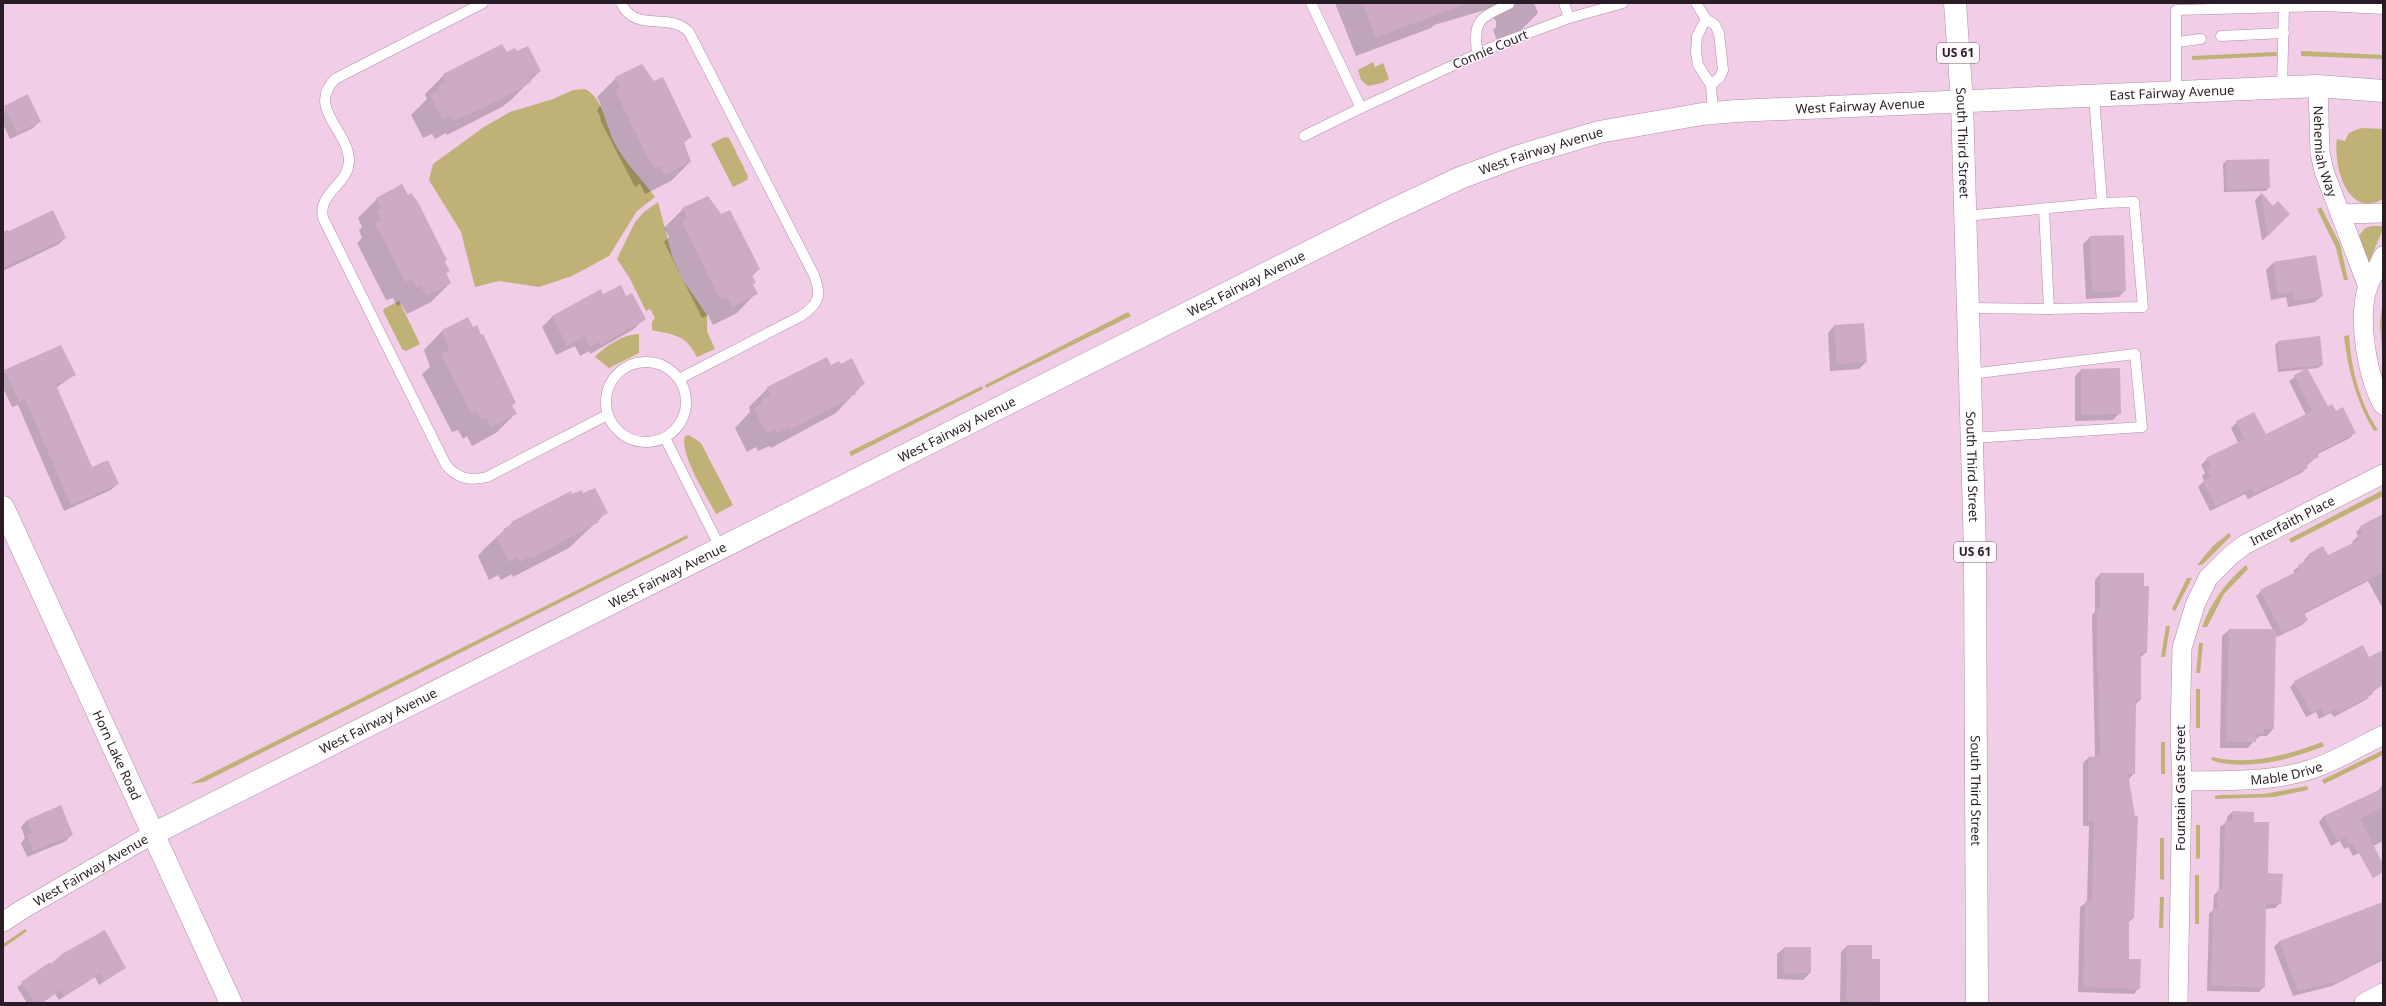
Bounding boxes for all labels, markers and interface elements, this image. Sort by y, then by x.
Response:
street label: Connie Court [1449,25,1531,73]
road number: US 61 [1937,43,1979,63]
street label: East Fairway Avenue [2109,81,2235,104]
street label: South Third Street [1952,87,1974,199]
street label: West Fairway Avenue [1795,94,1925,117]
street label: Nehemiah Way [2310,105,2342,200]
street label: West Fairway Avenue [1476,122,1604,179]
street label: West Fairway Avenue [1184,246,1308,321]
street label: West Fairway Avenue [895,392,1019,466]
street label: South Third Street [1962,411,1983,522]
street label: Interfaith Place [2247,491,2338,550]
street label: West Fairway Avenue [606,538,729,612]
road number: US 61 [1954,542,1996,562]
street label: West Fairway Avenue [316,683,440,758]
street label: Horn Lake Road [89,707,146,803]
street label: Fountain Gate Street [2171,725,2189,851]
street label: South Third Street [1967,735,1985,846]
street label: Mable Drive [2250,757,2325,789]
street label: West Fairway Avenue [30,830,151,910]

